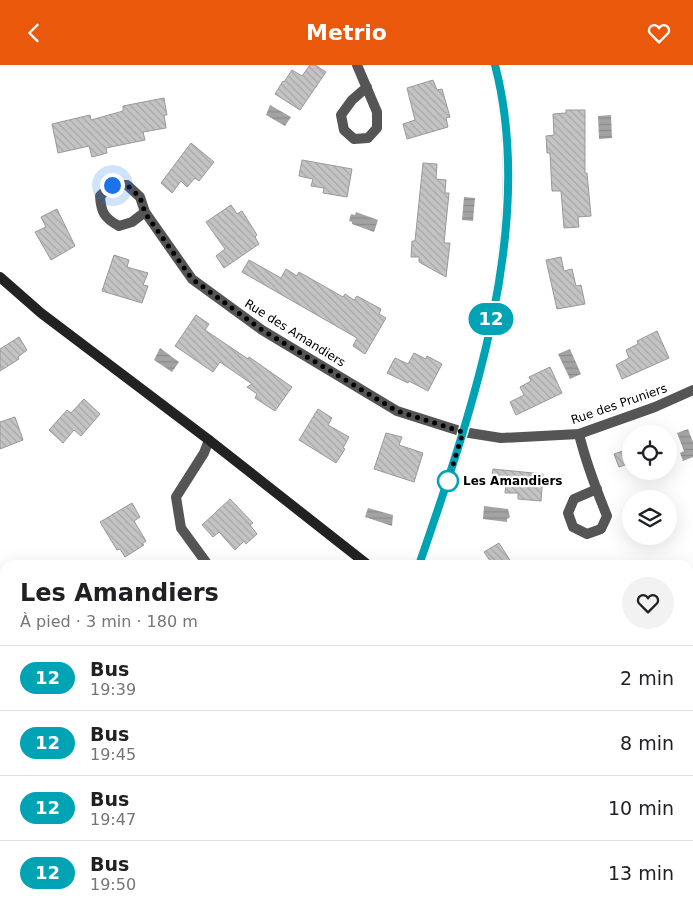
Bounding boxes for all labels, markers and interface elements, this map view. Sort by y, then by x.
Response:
icon: back [20,19,48,47]
icon: heart [645,19,673,47]
text: Metrio [306,20,387,45]
your location [100,173,125,198]
street label: Rue des Amandiers [242,296,348,370]
line badge: 12 [468,303,514,335]
text: 12 [478,308,504,329]
street label: Rue des Pruniers [569,381,669,427]
map controls [622,425,677,545]
button: locate [622,425,677,480]
marker: Les Amandiers [437,470,459,492]
place label: Les Amandiers [463,474,562,488]
button: layers [622,490,677,545]
button: heart [622,577,674,629]
text: Les Amandiers [20,579,219,607]
text: À pied · 3 min · 180 m [20,612,198,631]
text: Bus [90,658,129,680]
text: 12 [35,667,60,688]
text: 2 min [620,667,674,689]
text: 19:39 [90,680,136,699]
text: Bus [90,723,129,745]
text: 12 [35,732,60,753]
text: 8 min [620,732,674,754]
text: 19:45 [90,745,136,764]
text: Bus [90,788,129,810]
text: 12 [35,797,60,818]
text: 10 min [608,797,674,819]
text: 19:47 [90,810,136,829]
text: Bus [90,853,129,875]
text: 12 [35,862,60,883]
text: 13 min [608,862,674,884]
text: 19:50 [90,875,136,894]

